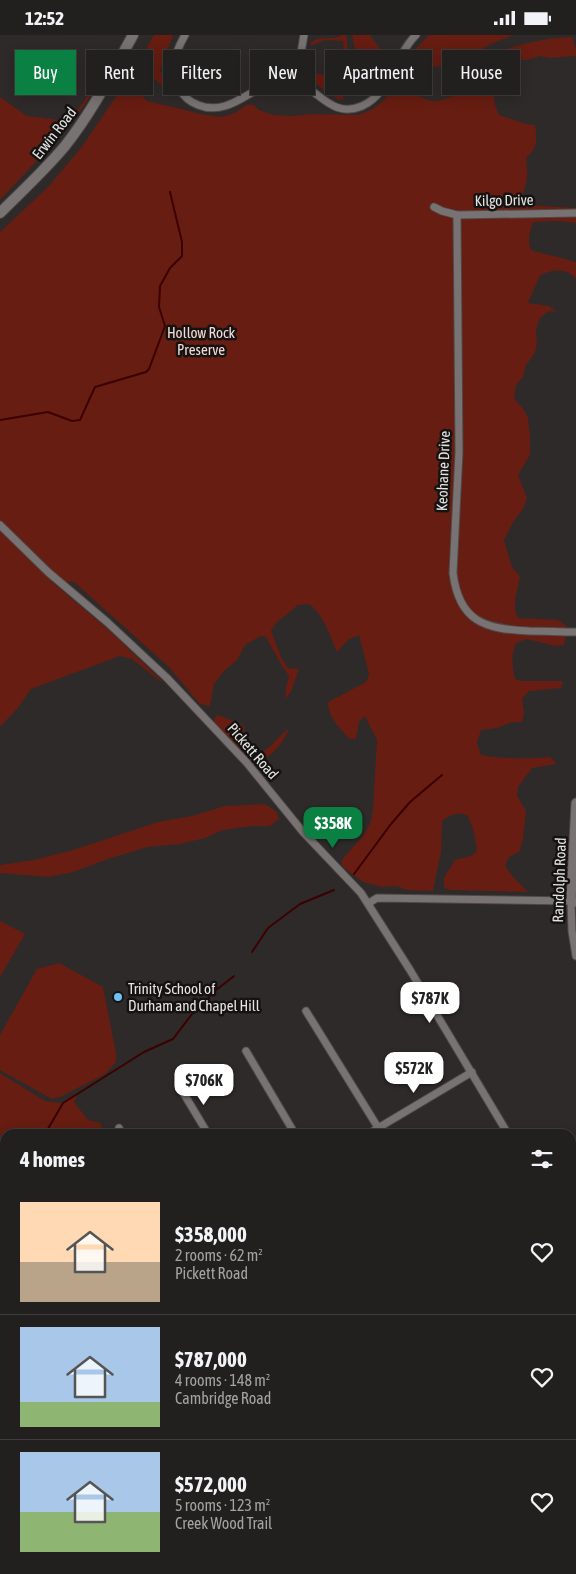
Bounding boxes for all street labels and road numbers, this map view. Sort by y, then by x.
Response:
street label: Erwin Road [28,104,80,162]
street label: Kilgo Drive [474,191,534,209]
street label: Keohane Drive [433,430,453,511]
street label: Pickett Road [224,720,282,782]
street label: Randolph Road [549,837,569,923]

